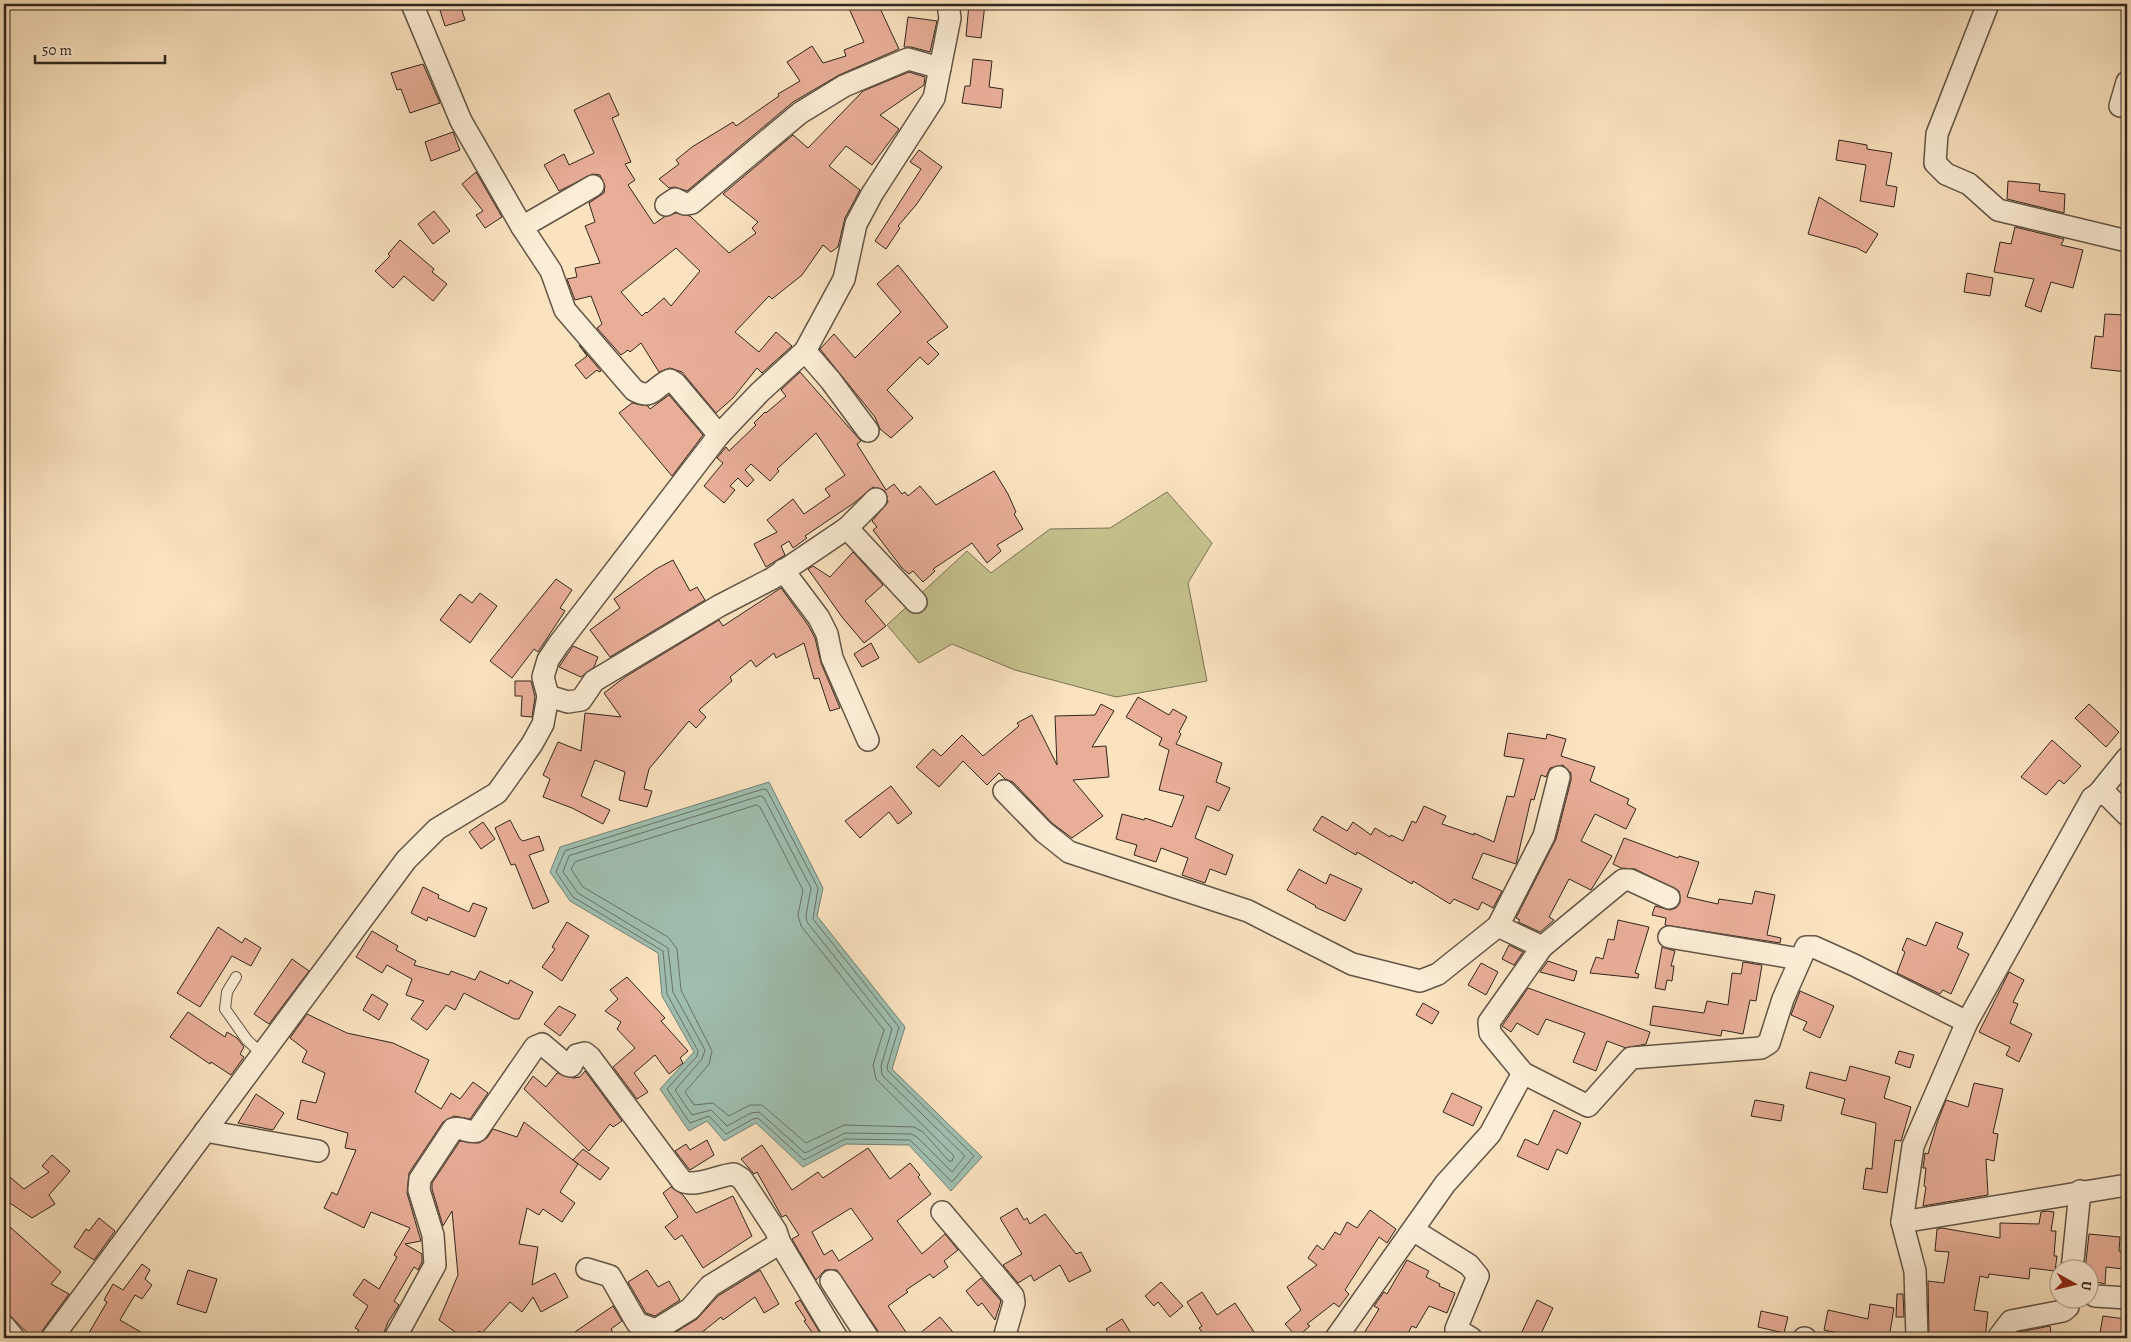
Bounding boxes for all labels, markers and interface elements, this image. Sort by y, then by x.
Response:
scale bar [35,32,165,64]
text: 50 m [42,40,72,60]
north arrow [2048,1260,2098,1310]
text: U [2076,1280,2096,1292]

